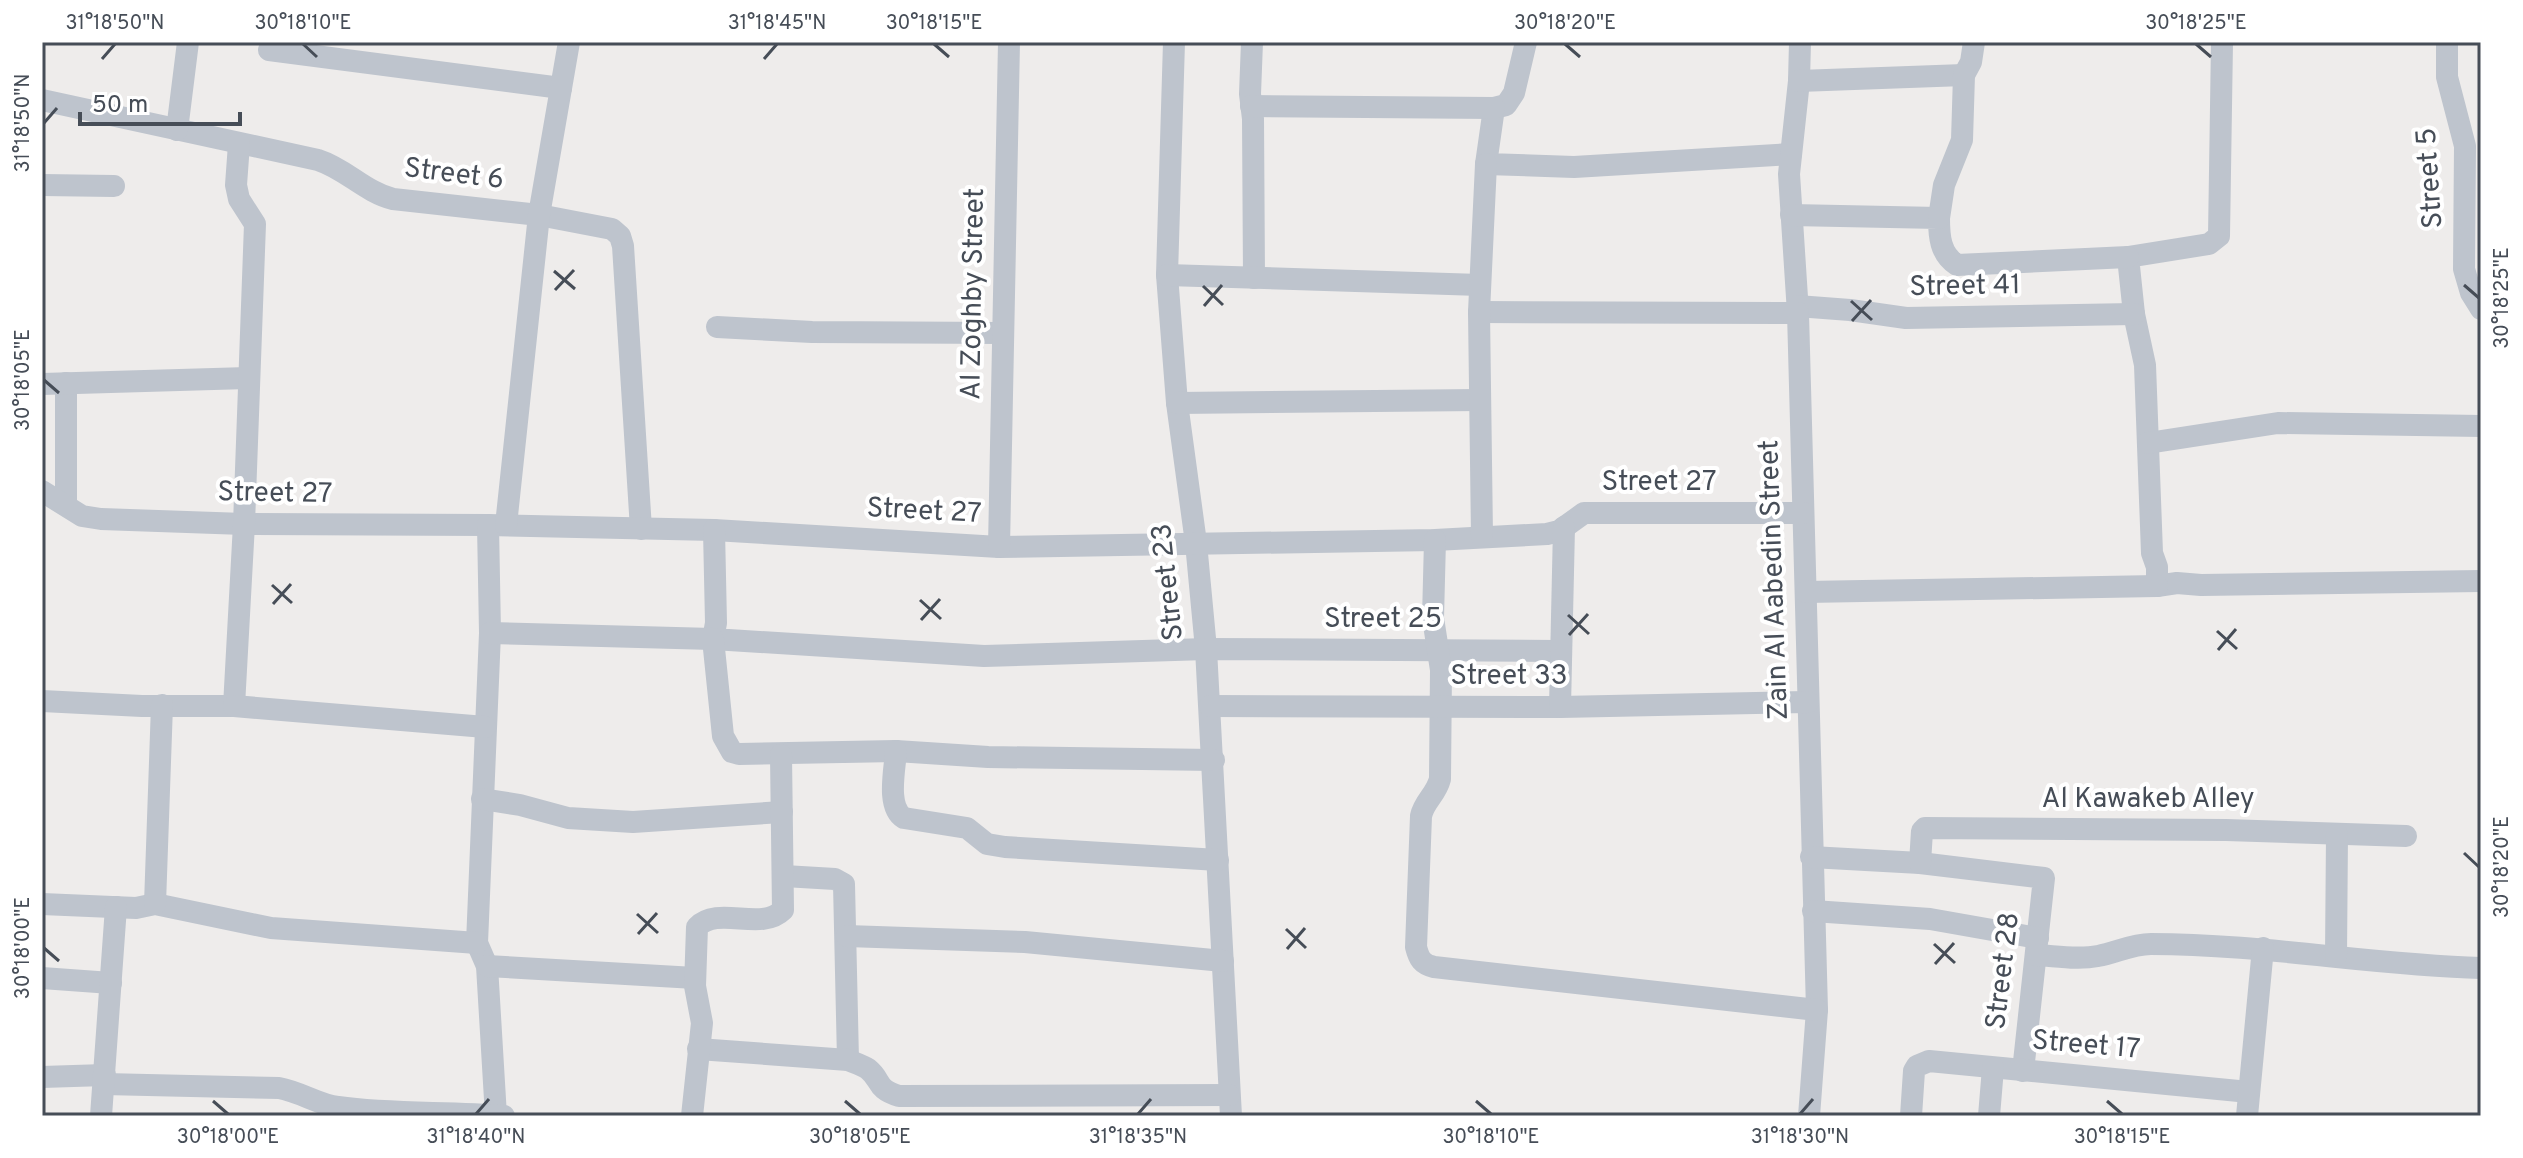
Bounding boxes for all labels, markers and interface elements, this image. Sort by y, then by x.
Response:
text: 31°18'50"N [65,11,165,37]
text: 30°18'10"E [254,11,352,37]
text: 31°18'45"N [728,11,826,37]
text: 30°18'15"E [886,11,982,37]
text: 30°18'20"E [1514,11,1616,37]
text: 30°18'25"E [2145,11,2247,37]
text: 31°18'50"N [11,73,37,173]
scale bar [80,76,240,126]
text: 50 m [92,91,148,121]
street label: Street 5 [2410,126,2452,230]
street label: Street 6 [402,151,506,199]
street label: Al Zoghby Street [954,188,994,400]
text: 30°18'25"E [2490,247,2516,349]
street label: Street 41 [1909,268,2021,306]
text: 30°18'05"E [11,329,37,431]
street label: Zain Al Aabedin Street [1752,439,1798,721]
street label: Street 27 [1601,465,1717,501]
street label: Street 27 [217,475,333,513]
street label: Street 27 [866,491,982,533]
street label: Street 23 [1145,522,1193,642]
street label: Street 25 [1324,602,1442,638]
street label: Street 33 [1450,659,1568,695]
street label: Al Kawakeb Alley [2041,782,2255,818]
text: 30°18'20"E [2490,816,2516,918]
text: 30°18'00"E [11,897,37,999]
street label: Street 28 [1979,910,2029,1032]
street label: Street 17 [2030,1023,2142,1069]
text: 30°18'00"E [177,1125,279,1151]
text: 31°18'40"N [426,1125,526,1151]
text: 30°18'05"E [809,1125,911,1151]
text: 31°18'35"N [1089,1125,1187,1151]
text: 30°18'10"E [1442,1125,1540,1151]
text: 31°18'30"N [1751,1125,1849,1151]
text: 30°18'15"E [2074,1125,2170,1151]

